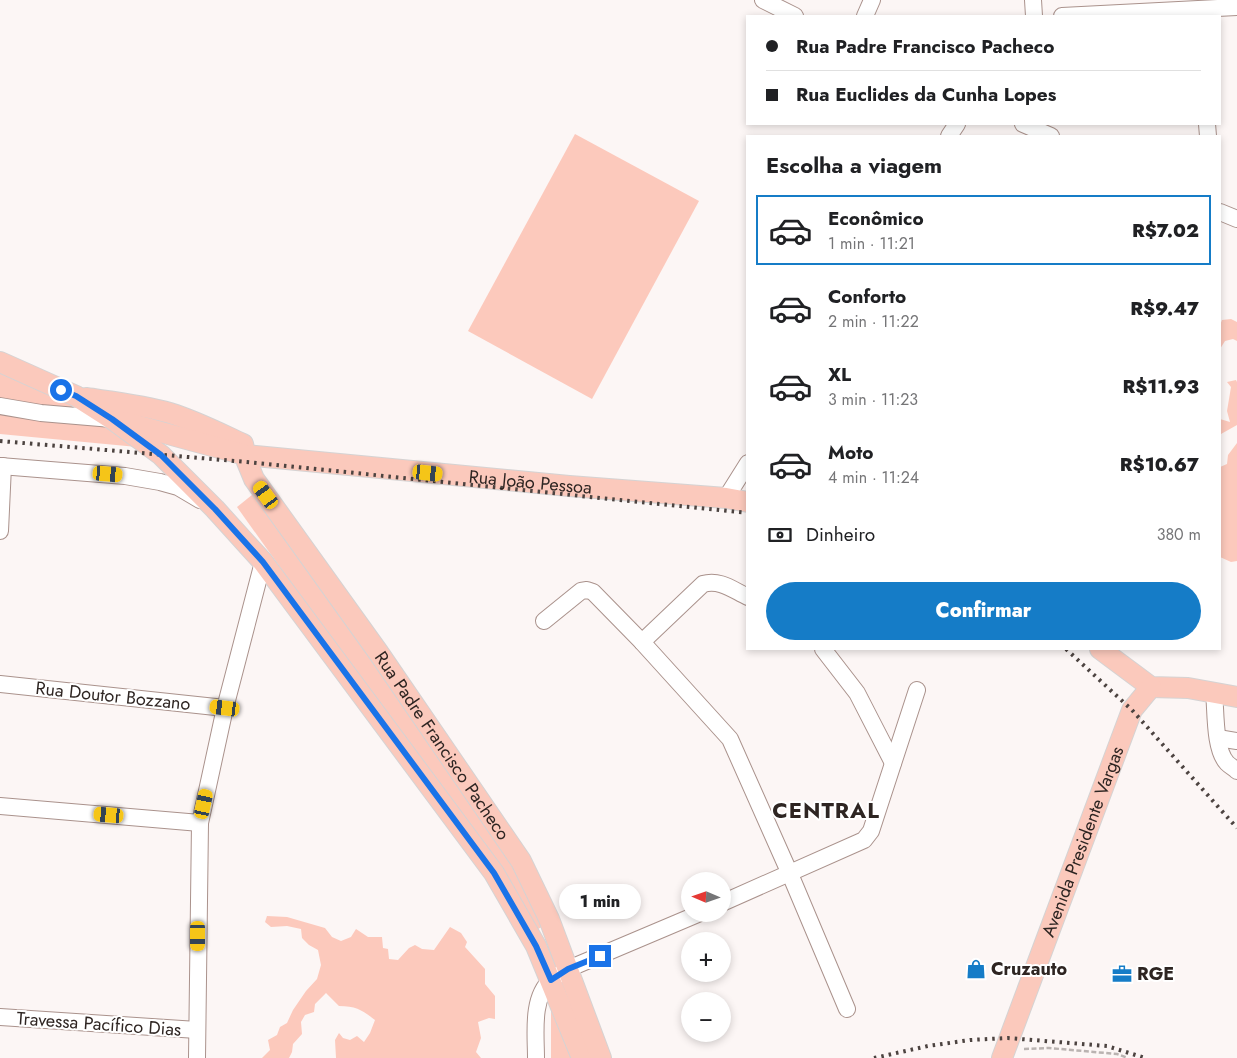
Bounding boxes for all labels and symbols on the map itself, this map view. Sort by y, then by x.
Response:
route start [50,379,72,401]
street label: Rua João Pessoa [468,463,593,501]
car [412,464,443,482]
car [92,465,123,483]
car [251,478,280,512]
street label: Rua Padre Francisco Pacheco [368,646,516,845]
street label: Rua Doutor Bozzano [34,675,192,717]
car [209,699,240,717]
street label: Avenida Presidente Vargas [1035,742,1130,941]
car [193,788,214,820]
district label: CENTRAL [772,794,880,826]
car [93,806,124,824]
north arrow [681,872,731,922]
callout: 1 min [559,884,641,918]
car [190,921,205,951]
route end [589,945,611,967]
place label: Cruzauto [991,956,1068,982]
shop icon: Cruzauto [965,958,987,980]
place label: RGE [1137,961,1174,987]
office icon: RGE [1111,963,1133,985]
street label: Travessa Pacífico Dias [16,1005,182,1043]

